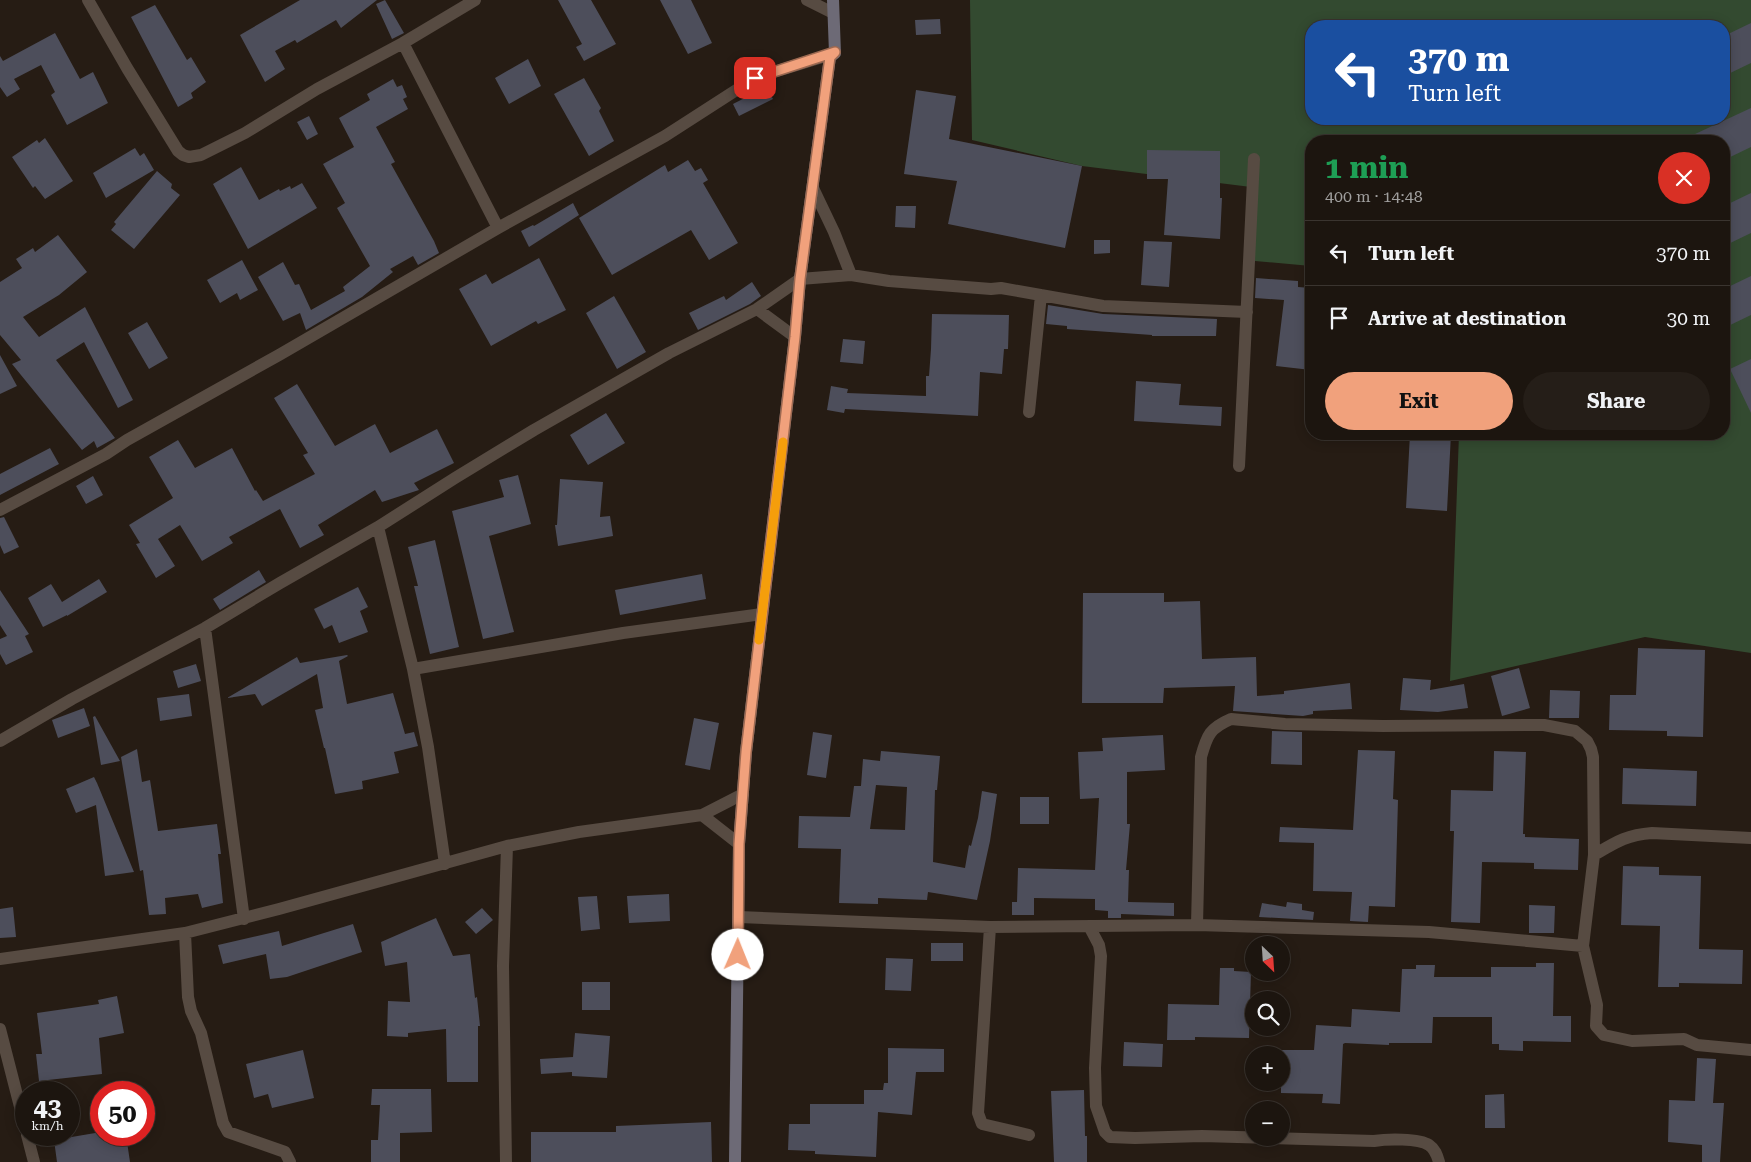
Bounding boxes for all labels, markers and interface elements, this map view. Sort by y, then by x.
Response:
text: 370 m [1408,39,1509,80]
icon: left [1325,40,1390,105]
pin [734,57,776,99]
icon: arrive [741,64,769,92]
text: Turn left [1408,81,1501,106]
text: 1 min [1325,150,1408,185]
button: close [1658,152,1710,204]
text: 400 m · 14:48 [1325,187,1423,206]
icon: left [1325,239,1353,267]
text: Turn left [1368,242,1454,265]
text: 370 m [1656,242,1710,265]
icon: arrive [1325,304,1353,332]
text: Arrive at destination [1368,307,1566,330]
text: 30 m [1667,307,1710,330]
button: Exit [1325,372,1513,430]
button: Share [1523,372,1710,430]
position arrow [711,928,763,980]
north arrow [1245,936,1290,981]
map controls [1245,936,1290,1146]
button: search [1245,991,1290,1036]
button: + [1245,1046,1290,1091]
speed limit sign: 50 [90,1081,155,1146]
text: 43 [33,1093,62,1122]
button: − [1245,1101,1290,1146]
text: km/h [31,1119,64,1133]

